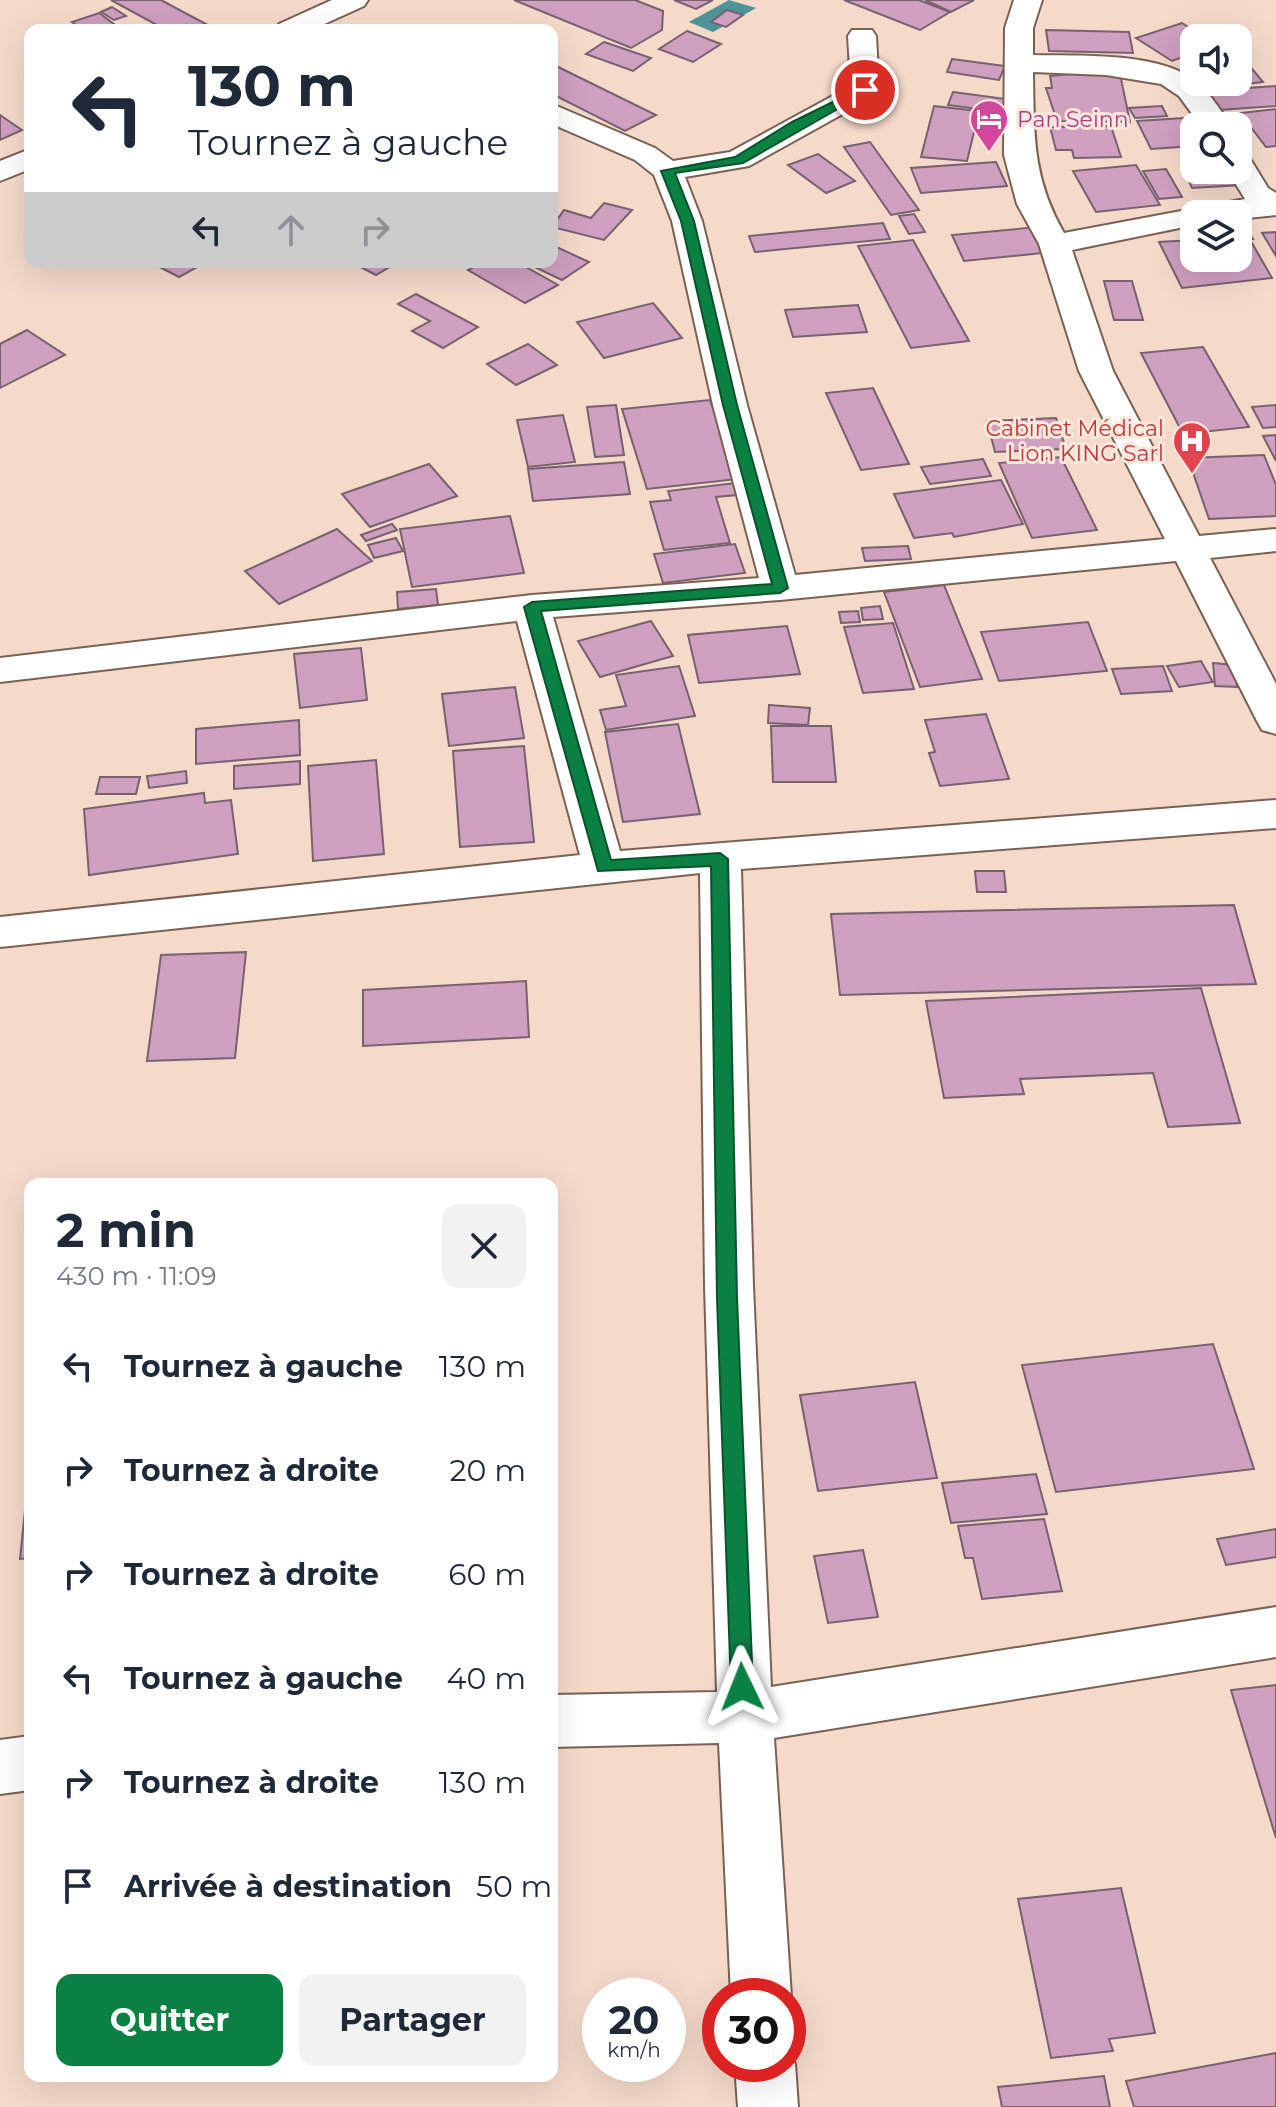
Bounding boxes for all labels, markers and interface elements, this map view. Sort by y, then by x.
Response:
map controls [1180,24,1252,272]
button: sound [1180,24,1252,96]
text: 130 m [188,52,356,120]
icon: left [56,56,160,160]
pin [831,56,899,124]
icon: arrive [843,68,887,112]
hotel icon: Pan Seinn [968,98,1010,153]
place label: Pan Seinn [1017,106,1129,133]
button: search [1180,112,1252,184]
text: Tournez à gauche [188,120,508,164]
button: layers [1180,200,1252,272]
icon: left [185,208,229,252]
icon: ahead [269,208,313,252]
icon: right [353,208,397,252]
place label: Cabinet Médical Lion KING Sarl [985,415,1164,467]
hospital icon: Cabinet Médical Lion KING Sarl [1171,420,1213,475]
text: 2 min [56,1201,196,1259]
button: close [442,1204,526,1288]
text: 430 m · 11:09 [56,1260,217,1292]
icon: left [56,1344,100,1388]
text: Tournez à gauche [124,1348,403,1385]
text: 130 m [439,1348,526,1385]
icon: right [56,1448,100,1492]
text: Tournez à droite [124,1452,379,1489]
text: 20 m [449,1452,526,1489]
icon: right [56,1552,100,1596]
text: Tournez à droite [124,1556,379,1593]
text: 60 m [448,1556,526,1593]
position arrow [700,1645,784,1729]
icon: left [56,1656,100,1700]
text: Tournez à gauche [124,1660,403,1697]
text: 40 m [447,1660,526,1697]
icon: right [56,1760,100,1804]
text: Tournez à droite [124,1764,379,1801]
text: 130 m [439,1764,526,1801]
icon: arrive [56,1864,100,1908]
text: Arrivée à destination [124,1868,452,1905]
text: 50 m [476,1868,552,1905]
button: Quitter [56,1974,283,2066]
button: Partager [299,1974,526,2066]
speed limit sign: 30 [702,1978,806,2082]
text: 20 [609,1995,659,2044]
text: km/h [607,2038,661,2062]

